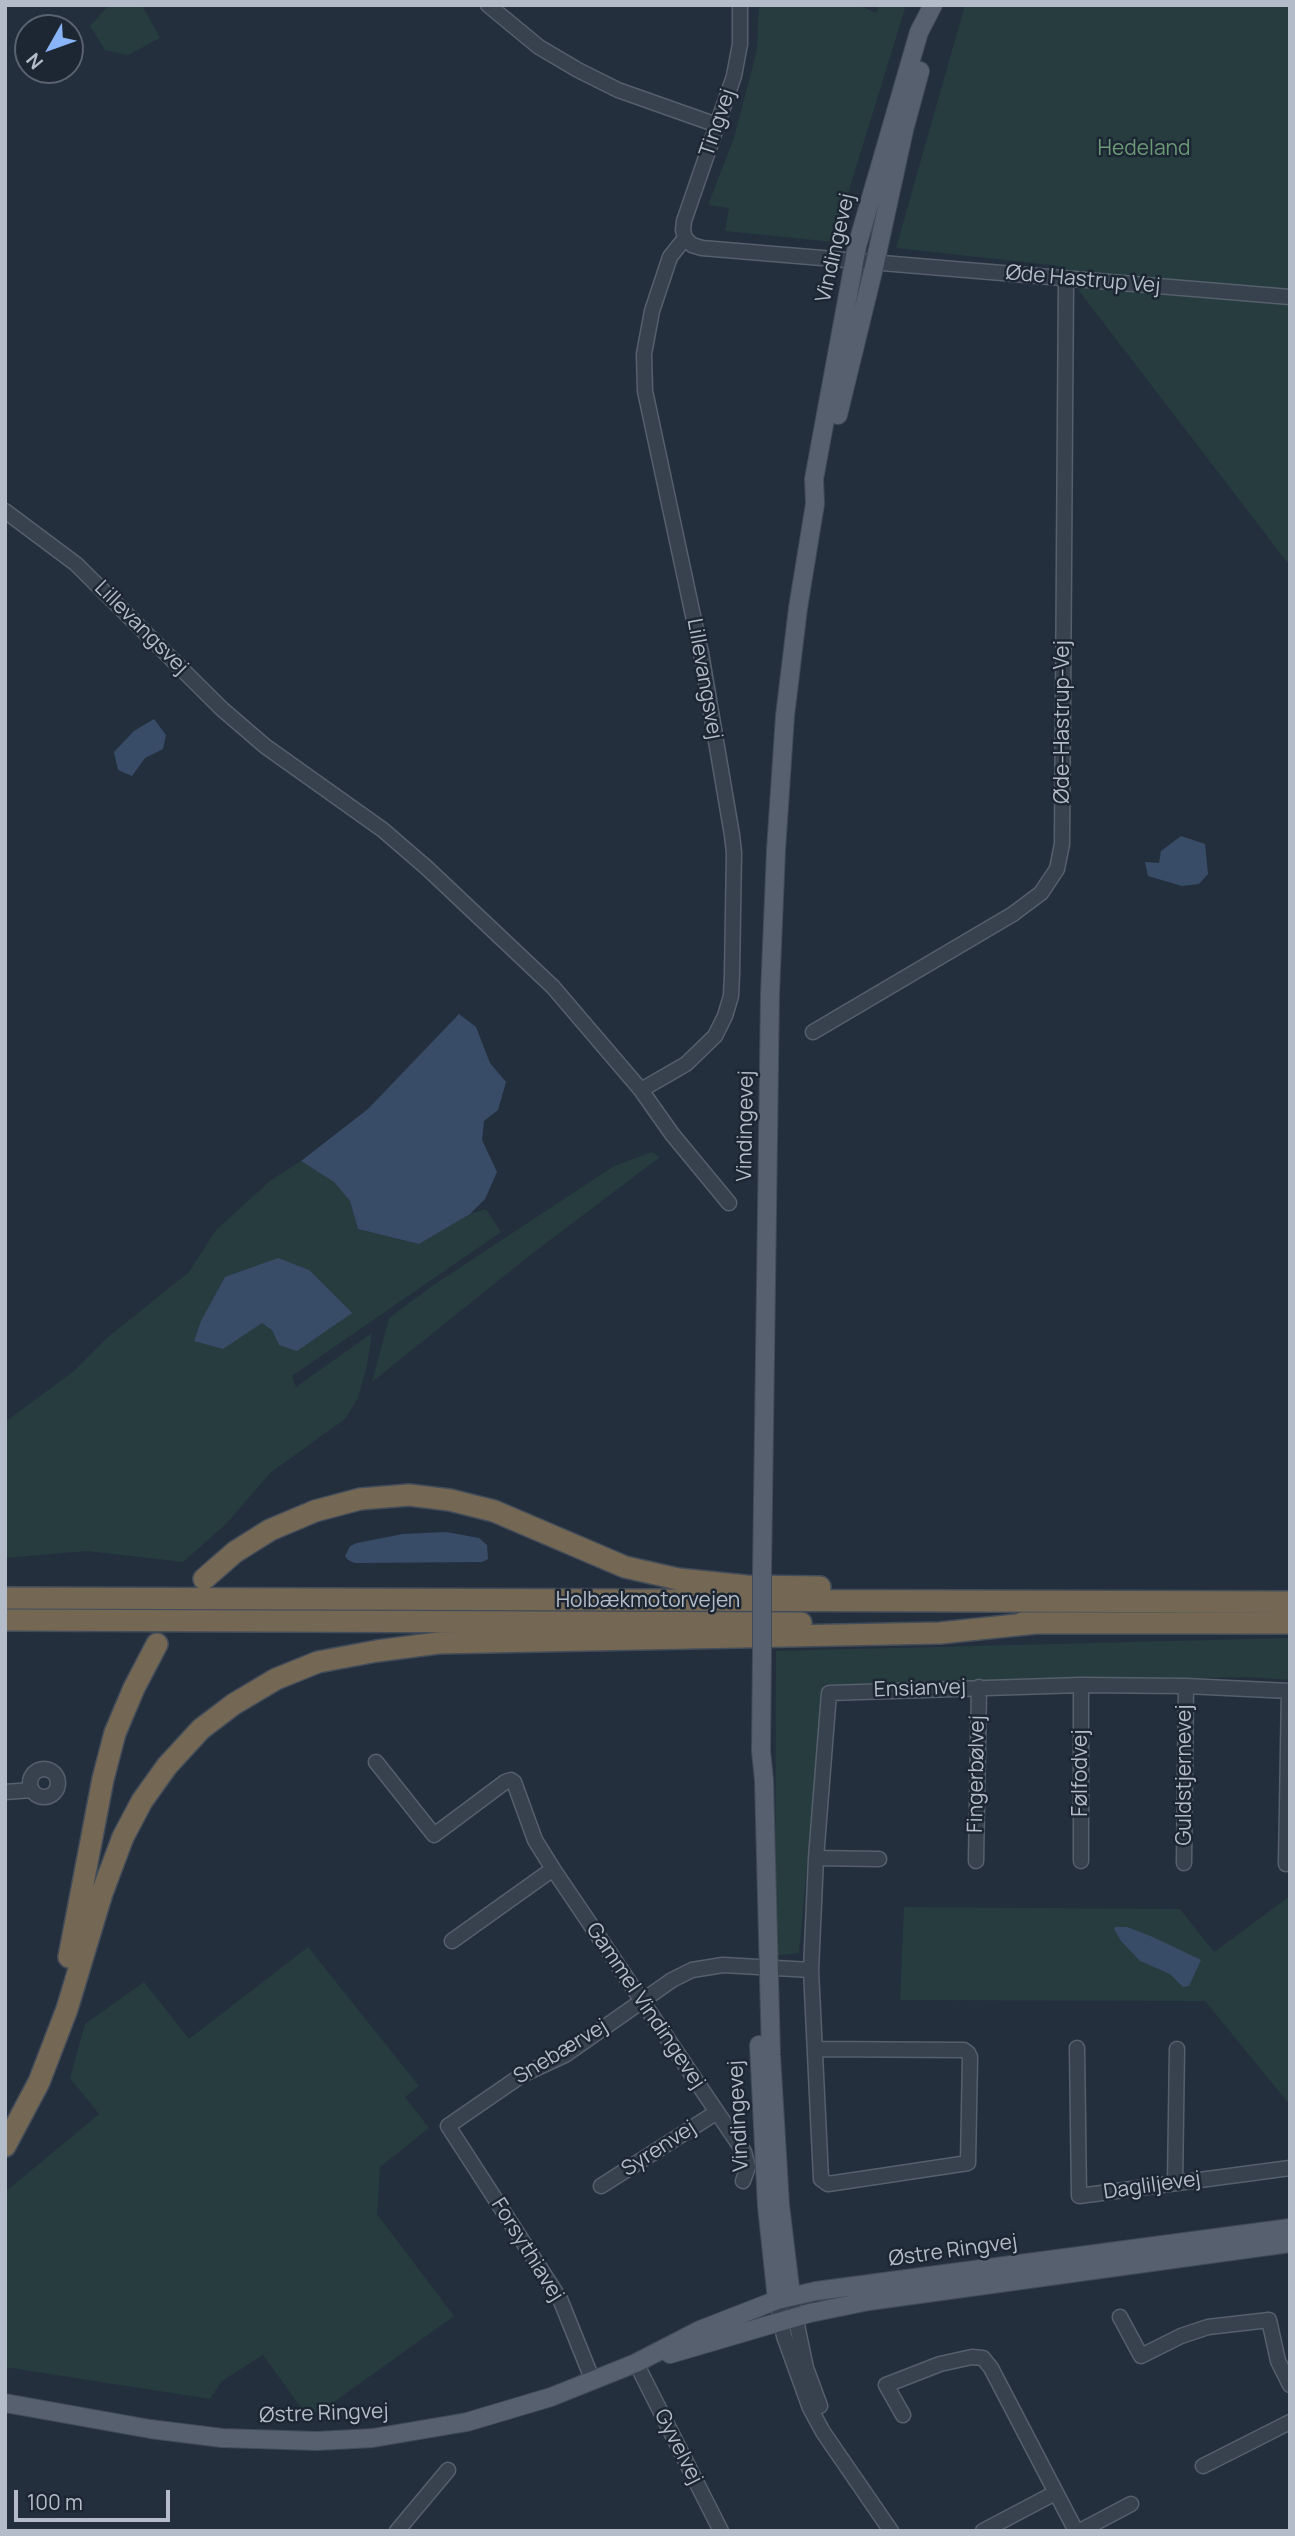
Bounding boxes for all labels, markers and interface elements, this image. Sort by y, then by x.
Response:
north arrow [14,14,84,84]
text: N [20,48,49,75]
street label: Tingvej [695,86,741,160]
park label: Hedeland [1098,136,1190,162]
street label: Vindingevej [811,191,861,305]
street label: Øde Hastrup Vej [1005,261,1161,299]
street label: Lillevangsvej [89,576,193,680]
street label: Lillevangsvej [681,617,727,741]
street label: Øde-Hastrup-Vej [1050,640,1076,804]
street label: Vindingevej [732,1070,760,1182]
street label: Holbækmotorvejen [556,1588,740,1614]
street label: Ensianvej [873,1675,967,1703]
street label: Guldstjernevej [1172,1704,1198,1846]
street label: Fingerbølvej [963,1715,991,1833]
street label: Følfodvej [1068,1729,1094,1817]
street label: Gammel Vindingevej [580,1918,710,2094]
street label: Snebærvej [509,2014,613,2090]
street label: Vindingevej [724,2060,754,2172]
street label: Syrenvej [617,2116,701,2182]
street label: Dagliljevej [1102,2167,1202,2205]
street label: Forsythiavej [485,2194,569,2306]
street label: Østre Ringvej [887,2230,1019,2272]
street label: Østre Ringvej [259,2399,389,2429]
street label: Gyvelvej [648,2405,708,2489]
scale bar [18,2476,173,2520]
text: 100 m [27,2488,83,2516]

